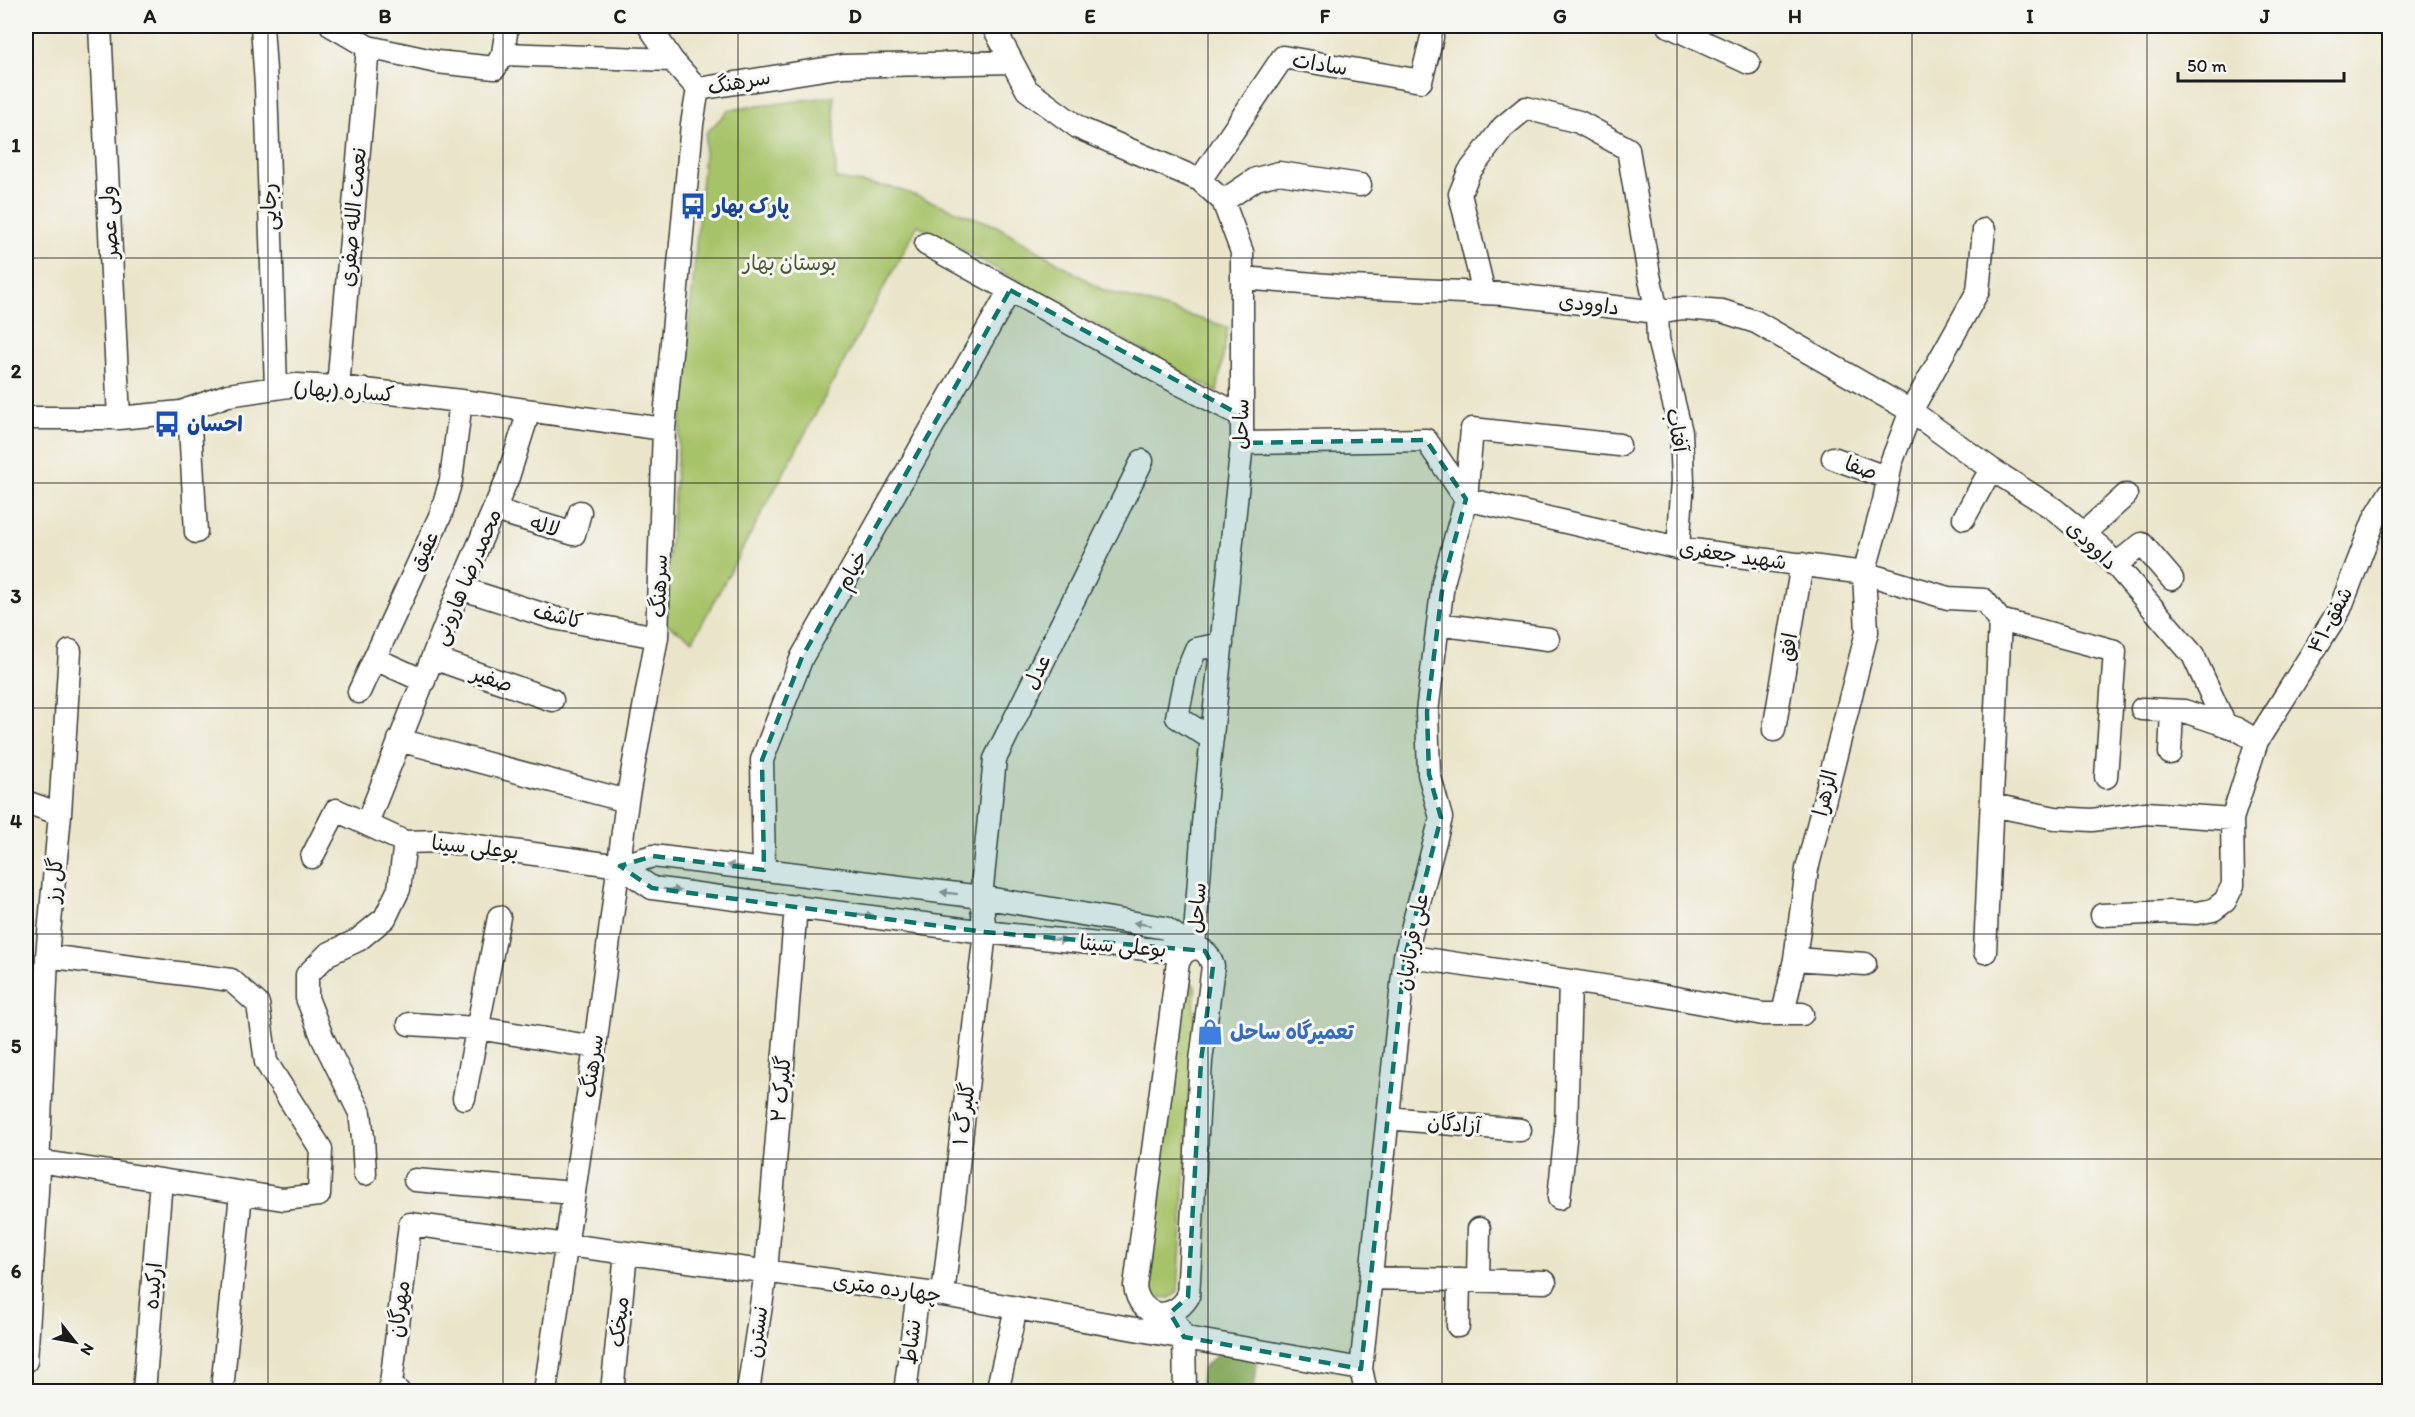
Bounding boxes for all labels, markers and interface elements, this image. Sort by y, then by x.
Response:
text: A [143,4,157,28]
text: B [379,4,392,28]
text: C [614,4,627,28]
text: D [848,4,862,28]
text: E [1084,4,1096,28]
text: F [1320,4,1331,28]
text: G [1553,4,1567,28]
text: H [1788,4,1802,28]
text: I [2026,4,2034,28]
text: J [2259,4,2270,28]
scale bar [2178,45,2344,83]
street label: سادات [1291,47,1350,80]
text: 50 m [2187,55,2227,77]
street label: سرهنگ [705,64,772,99]
text: 1 [11,133,21,157]
street label: نعمت الله صفری [334,146,371,288]
street label: رجایی [255,183,284,231]
street label: ولی عصر [94,185,125,261]
bus stop icon: پارک بهار [678,191,708,221]
place label: پارک بهار [711,193,789,219]
park label: بوستان بهار [741,250,837,276]
street label: داوودی [1557,287,1621,320]
text: 2 [11,359,22,383]
street label: کساره (بهار) [293,375,395,407]
street label: ساحل [1228,398,1253,450]
street label: آفتاب [1660,406,1694,455]
bus stop icon: احسان [152,409,182,439]
place label: احسان [187,411,243,436]
street label: صفا [1842,450,1881,485]
street label: محمدرضا هارونی [427,505,508,650]
street label: لاله [527,509,563,542]
street label: داوودی [2062,514,2123,575]
street label: عقیق [403,527,444,575]
street label: شهید جعفری [1678,535,1788,574]
street label: خیام [830,545,876,596]
street label: سرهنگ [645,554,672,618]
street label: شفق-۴۱ [2302,582,2357,657]
text: 3 [11,584,22,608]
street label: کاشف [531,597,585,634]
street label: افق [1773,631,1802,663]
street label: عدل [1017,650,1056,693]
street label: صفیر [466,659,516,697]
street label: الزهرا [1807,767,1842,818]
text: 4 [10,809,22,833]
street label: بوعلی سینا [430,830,520,865]
street label: گل رز [39,856,68,905]
one-way arrow [725,862,744,871]
street label: ساحل [1182,882,1211,934]
one-way arrow [662,885,681,895]
one-way arrow [940,888,959,898]
street label: علی قربانیان [1390,891,1435,993]
one-way arrow [856,911,875,920]
one-way arrow [1132,919,1151,928]
street label: بوعلی سینا [1078,929,1168,964]
one-way arrow [1049,935,1068,945]
shop icon: تعمیرگاه ساحل [1195,1017,1225,1047]
place label: تعمیرگاه ساحل [1230,1019,1354,1045]
street label: سرهنگ [575,1033,608,1099]
text: 5 [11,1034,22,1058]
street label: گلبرک ۲ [765,1055,797,1123]
street label: گلبرگ ۱ [947,1081,981,1147]
street label: آزادگان [1426,1109,1483,1138]
text: 6 [11,1259,22,1283]
street label: ارکیده [138,1261,167,1311]
street label: چهارده متری [831,1268,943,1308]
street label: مهرگان [383,1279,414,1339]
street label: میخک [603,1295,634,1349]
street label: نسترن [740,1304,773,1359]
north arrow [45,1312,105,1372]
street label: نشاط [895,1318,926,1366]
text: N [77,1340,98,1359]

